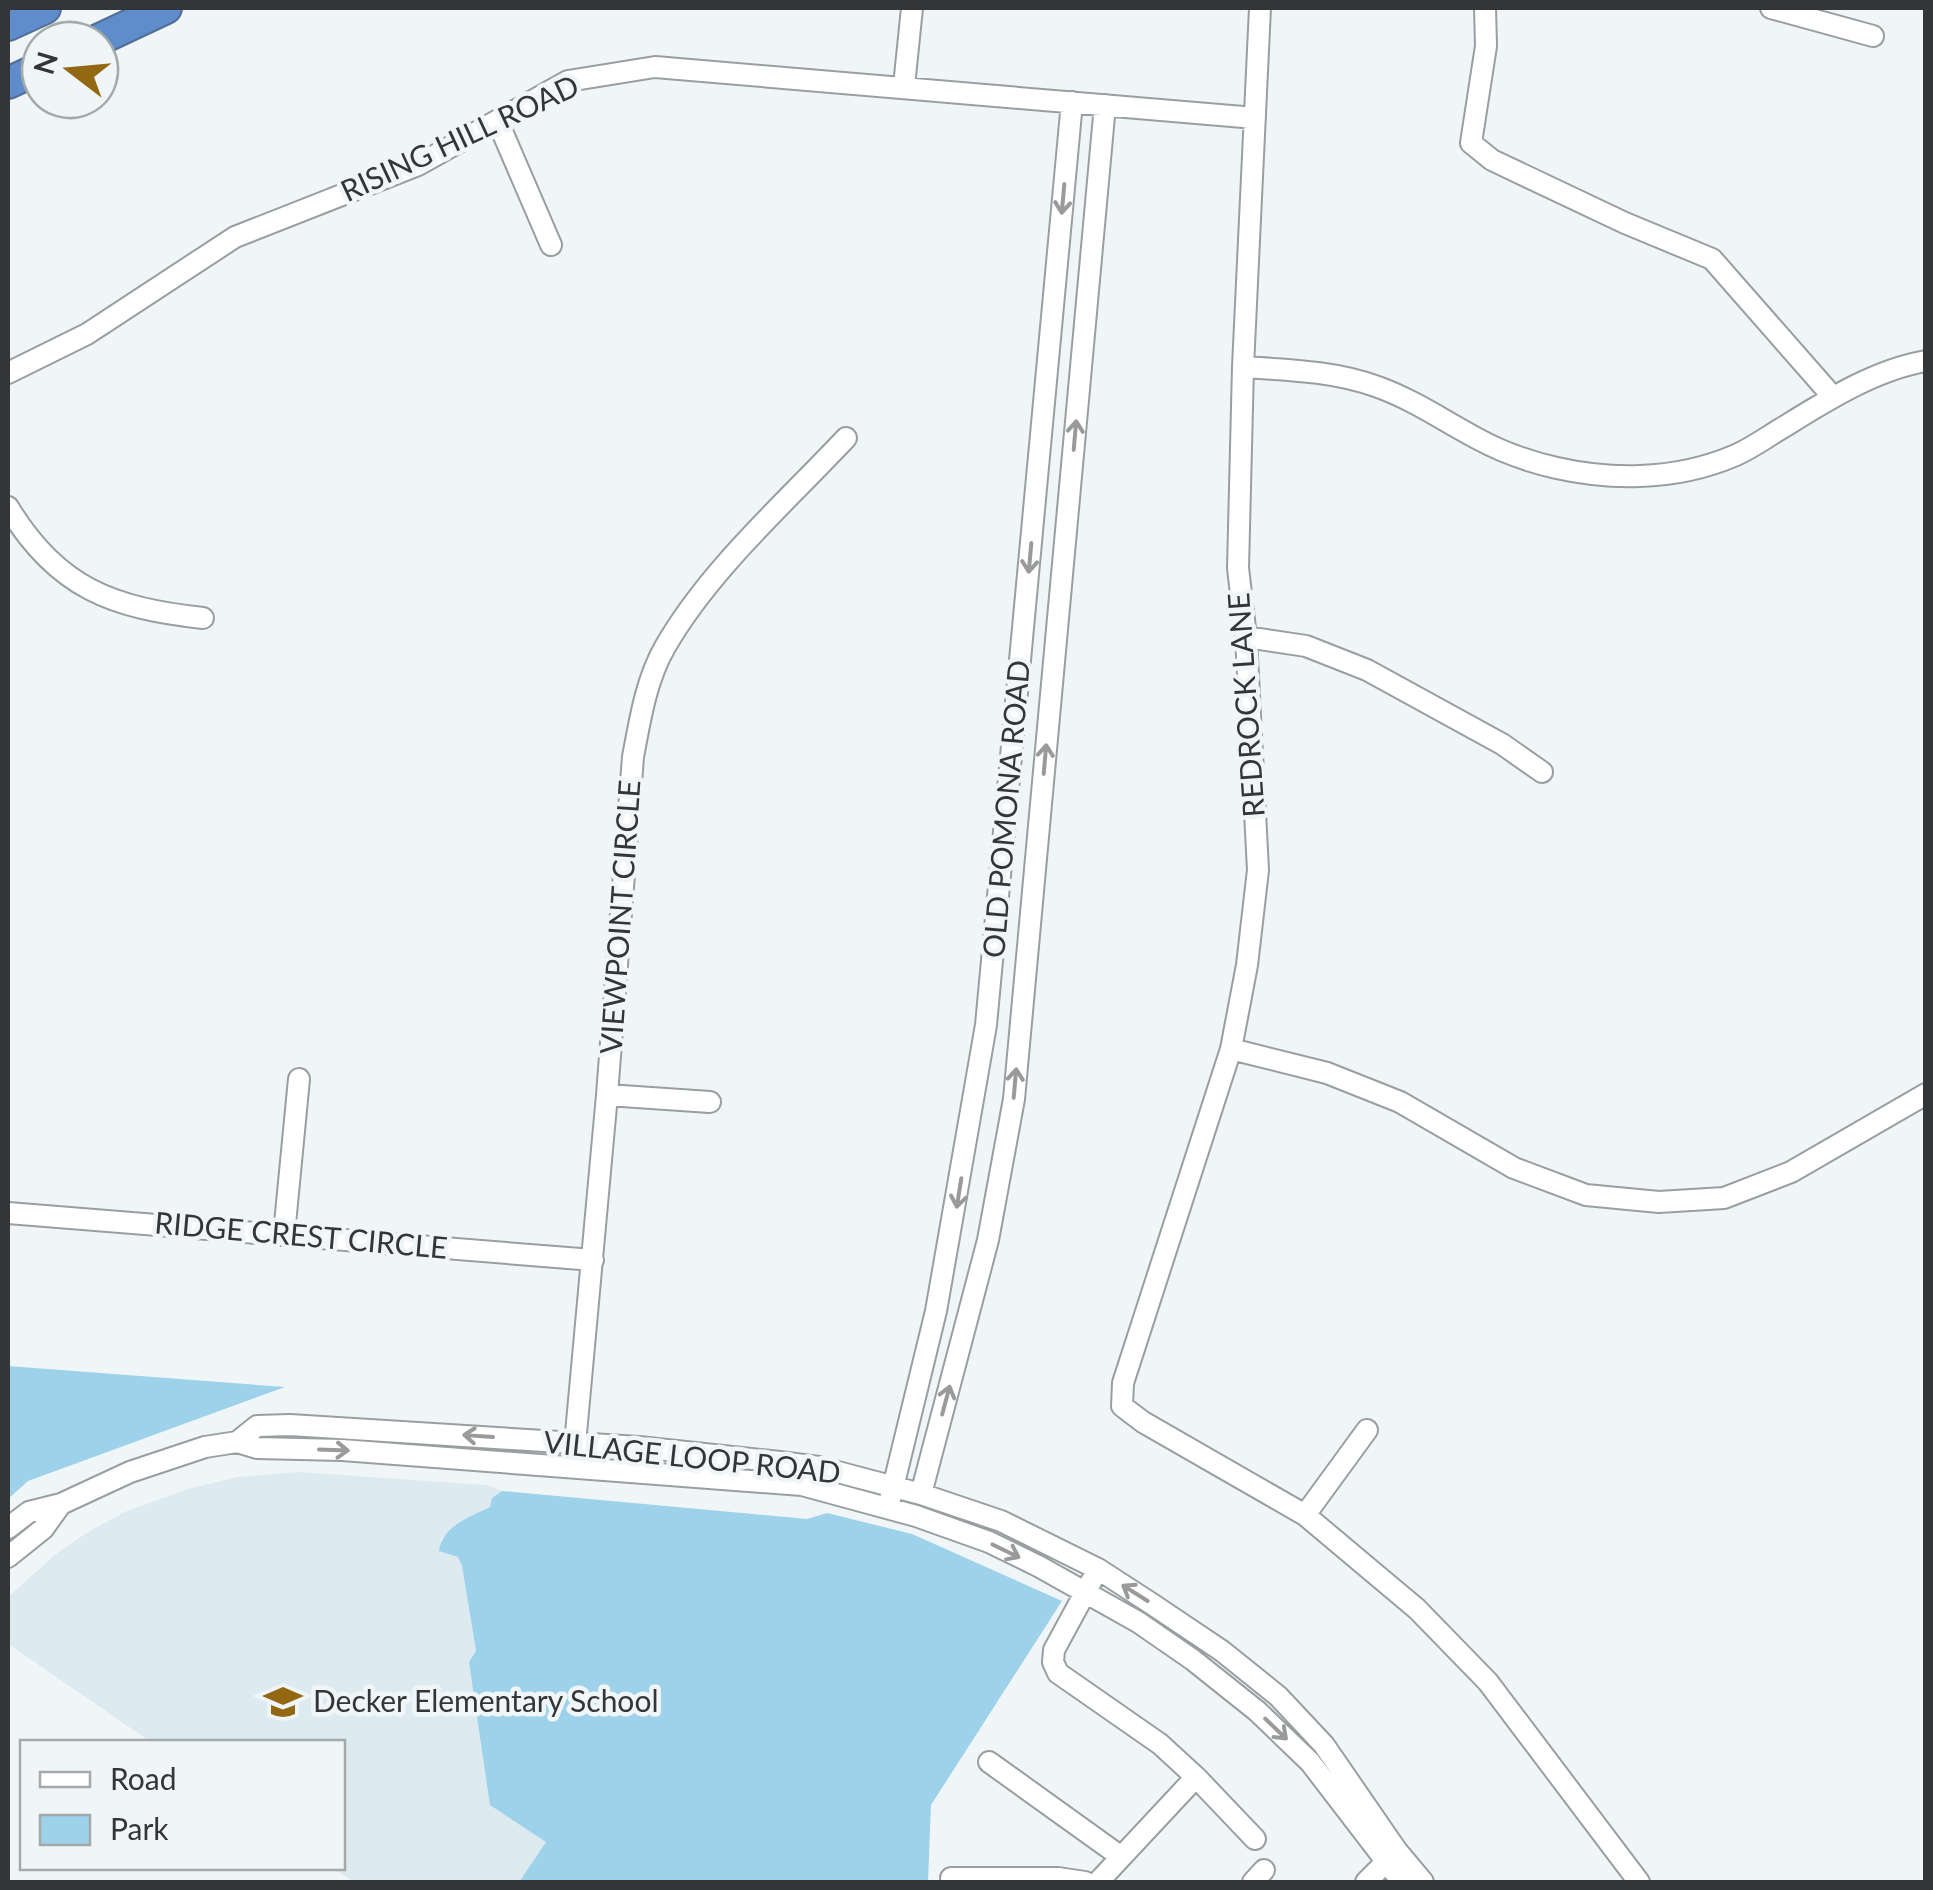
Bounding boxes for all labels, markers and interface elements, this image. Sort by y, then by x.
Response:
north arrow [20,20,120,120]
text: N [26,48,64,78]
street label: RISING HILL ROAD [334,66,584,208]
one-way arrow [1053,183,1072,215]
one-way arrow [1065,420,1084,452]
one-way arrow [1021,541,1040,573]
street label: REDROCK LANE [1219,592,1271,819]
street label: OLD POMONA ROAD [974,658,1036,959]
one-way arrow [1035,743,1054,775]
street label: VIEWPOINT CIRCLE [591,779,647,1055]
one-way arrow [1006,1067,1025,1099]
one-way arrow [949,1177,968,1209]
street label: RIDGE CREST CIRCLE [153,1203,449,1265]
one-way arrow [937,1385,956,1416]
street label: VILLAGE LOOP ROAD [542,1423,843,1490]
one-way arrow [463,1426,495,1445]
one-way arrow [317,1441,349,1460]
one-way arrow [991,1542,1021,1561]
one-way arrow [1121,1582,1149,1603]
school or university icon: Decker Elementary School [262,1681,304,1723]
place label: Decker Elementary School [313,1682,658,1718]
one-way arrow [1264,1717,1288,1741]
legend [20,1740,345,1870]
text: Road [110,1760,177,1796]
text: Park [110,1810,169,1846]

